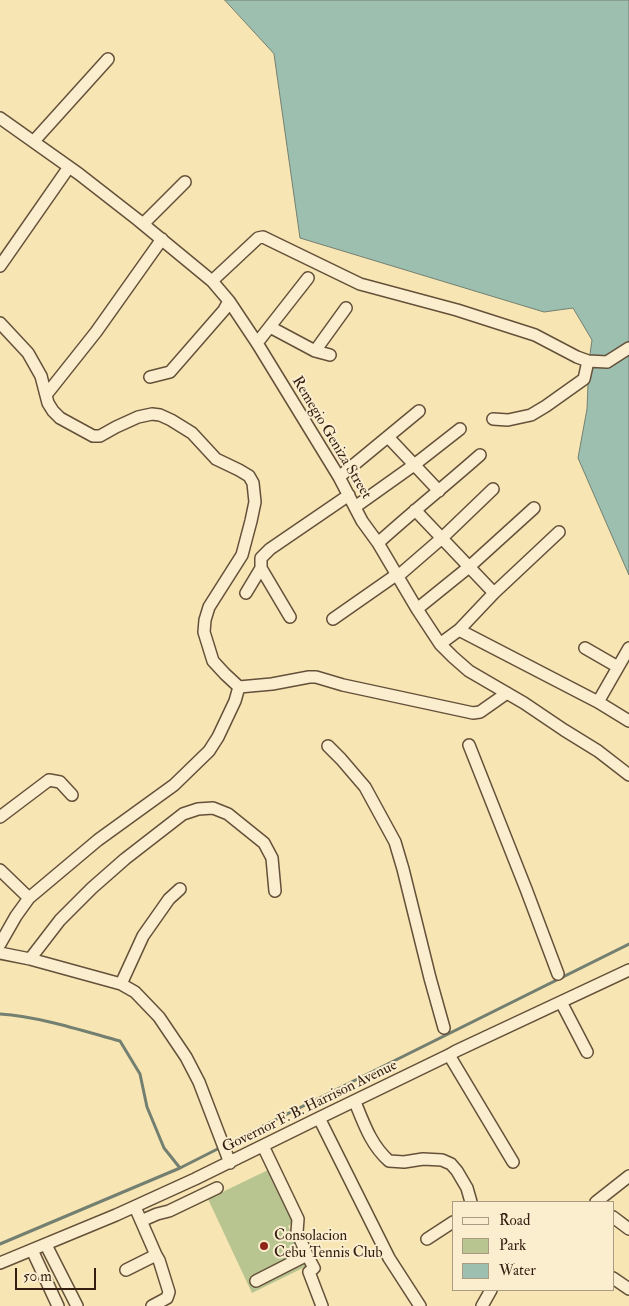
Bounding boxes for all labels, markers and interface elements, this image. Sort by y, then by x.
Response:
street label: Remegio Geniza Street [287,373,375,503]
street label: Governor F. B. Harrison Avenue [220,1057,400,1157]
legend [452,1201,614,1291]
text: Road [499,1211,530,1230]
place label: Consolacion Cebu Tennis Club [274,1228,383,1263]
text: Park [499,1236,526,1255]
marker: Consolacion Cebu Tennis Club [258,1240,270,1252]
scale bar [18,1258,99,1290]
text: Water [499,1261,536,1280]
text: 50 m [23,1267,52,1286]

